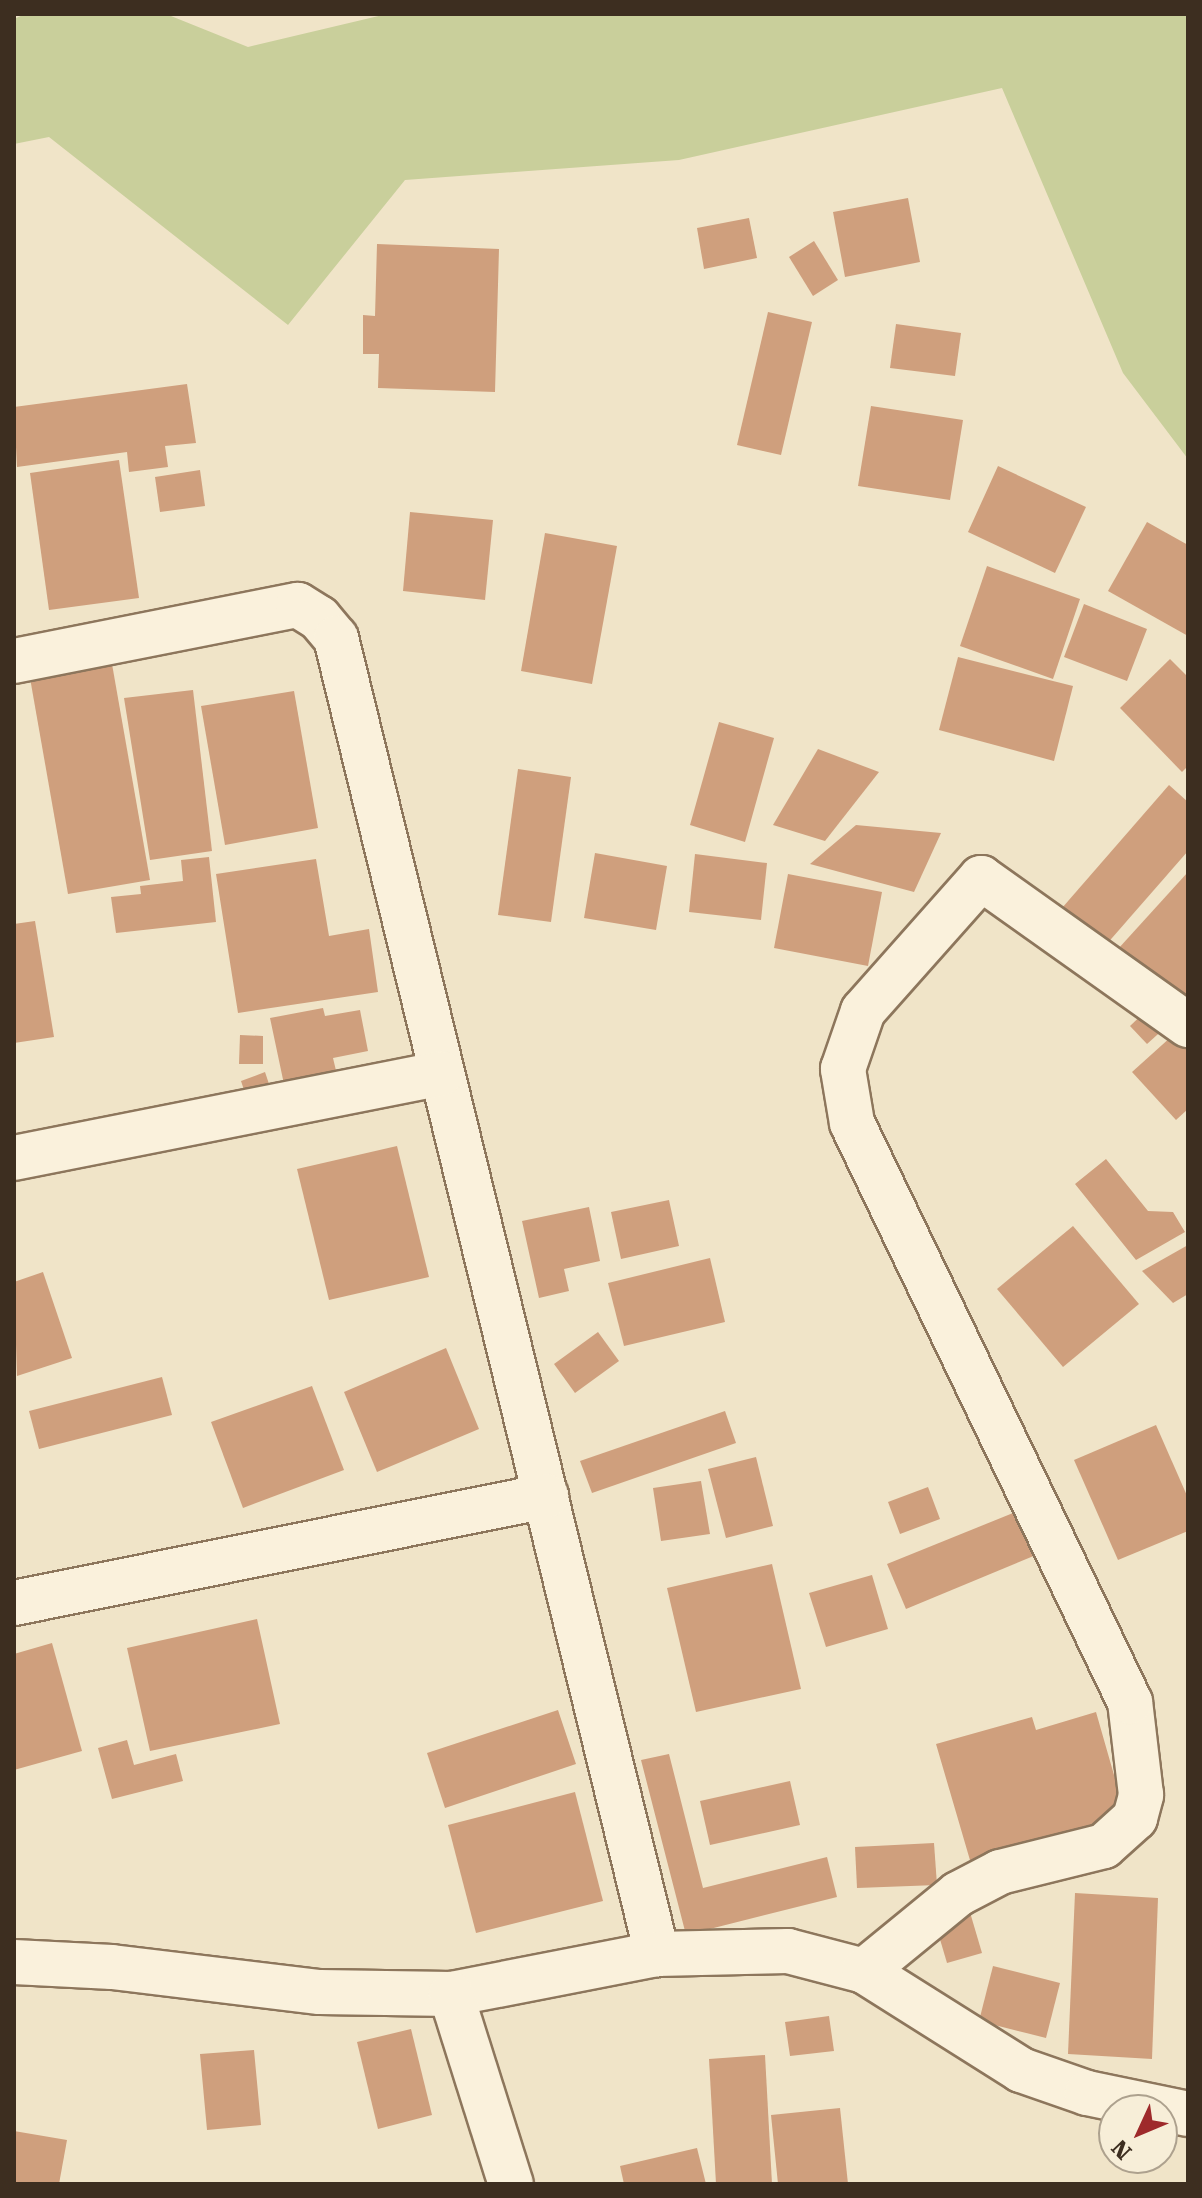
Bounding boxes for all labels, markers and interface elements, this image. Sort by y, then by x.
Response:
north arrow [1098,2094,1178,2174]
text: N [1107,2135,1137,2164]

